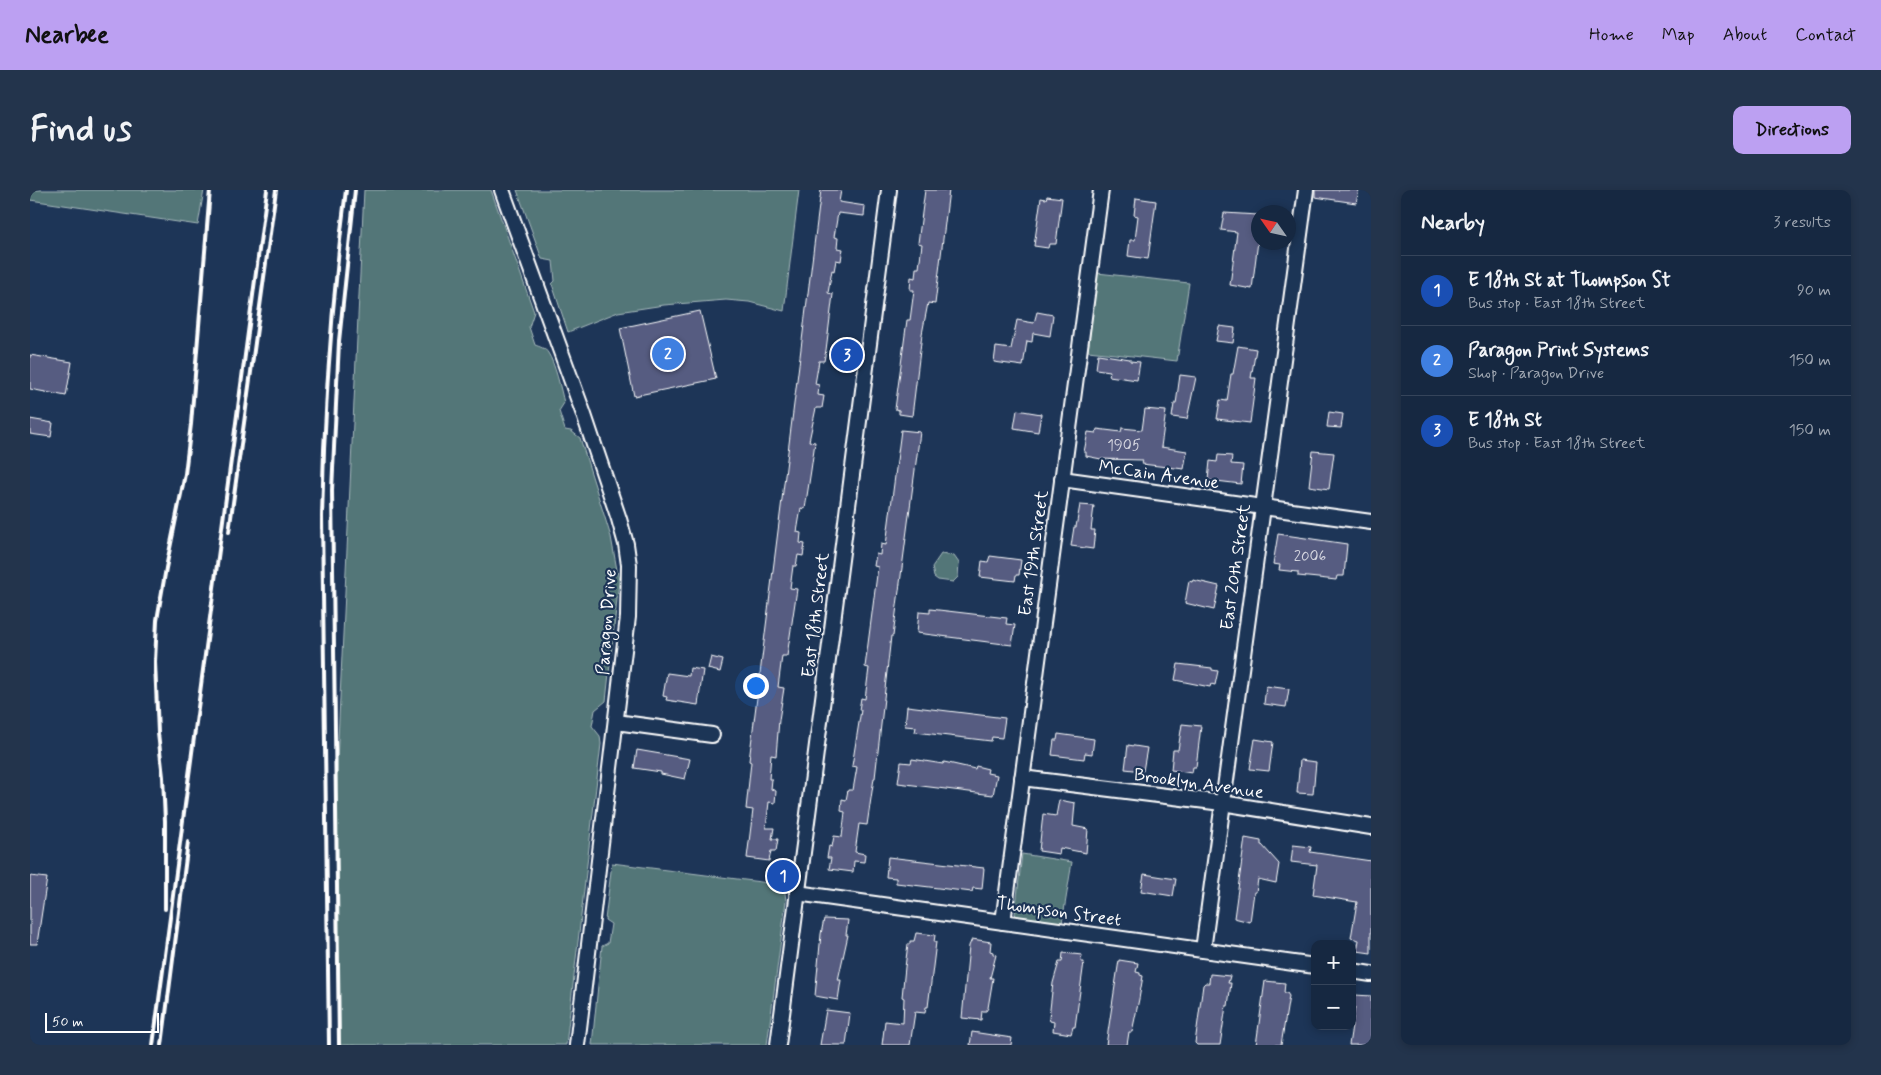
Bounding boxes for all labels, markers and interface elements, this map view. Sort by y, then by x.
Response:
text: Nearbee [25,20,109,51]
text: Home [1589,23,1634,47]
text: Map [1662,23,1695,47]
text: About [1723,23,1767,47]
text: Contact [1795,23,1856,47]
button: Directions [1733,106,1851,154]
text: Find us [30,107,132,153]
north arrow [1251,205,1296,250]
text: Nearby [1421,209,1485,237]
text: 3 results [1773,212,1831,233]
text: E 18th St at Thompson St [1468,268,1671,293]
text: 1 [1433,280,1441,301]
text: 90 m [1797,280,1831,301]
text: Bus stop · East 18th Street [1468,293,1645,314]
pin: 2 [652,335,684,373]
pin: 3 [831,336,863,374]
text: Paragon Print Systems [1468,338,1649,363]
text: 2 [1433,350,1441,371]
text: 150 m [1789,350,1831,371]
text: Shop · Paragon Drive [1468,363,1604,384]
text: E 18th St [1468,408,1542,433]
text: 3 [1433,420,1441,441]
text: 150 m [1789,420,1831,441]
text: Bus stop · East 18th Street [1468,433,1645,454]
house number: 1905 [1107,436,1141,456]
street label: McCain Avenue [1097,455,1221,495]
street label: East 19th Street [1013,488,1055,618]
street label: East 20th Street [1215,502,1257,632]
house number: 2006 [1294,547,1327,567]
street label: East 18th Street [796,551,836,679]
street label: Paragon Drive [591,568,624,676]
your location [743,673,769,699]
street label: Brooklyn Avenue [1132,763,1266,805]
pin: 1 [767,857,799,895]
street label: Thompson Street [995,891,1123,933]
map controls [1311,940,1356,1030]
button: + [1311,940,1356,985]
button: − [1311,985,1356,1030]
scale bar [45,1010,159,1033]
text: 50 m [52,1013,83,1031]

